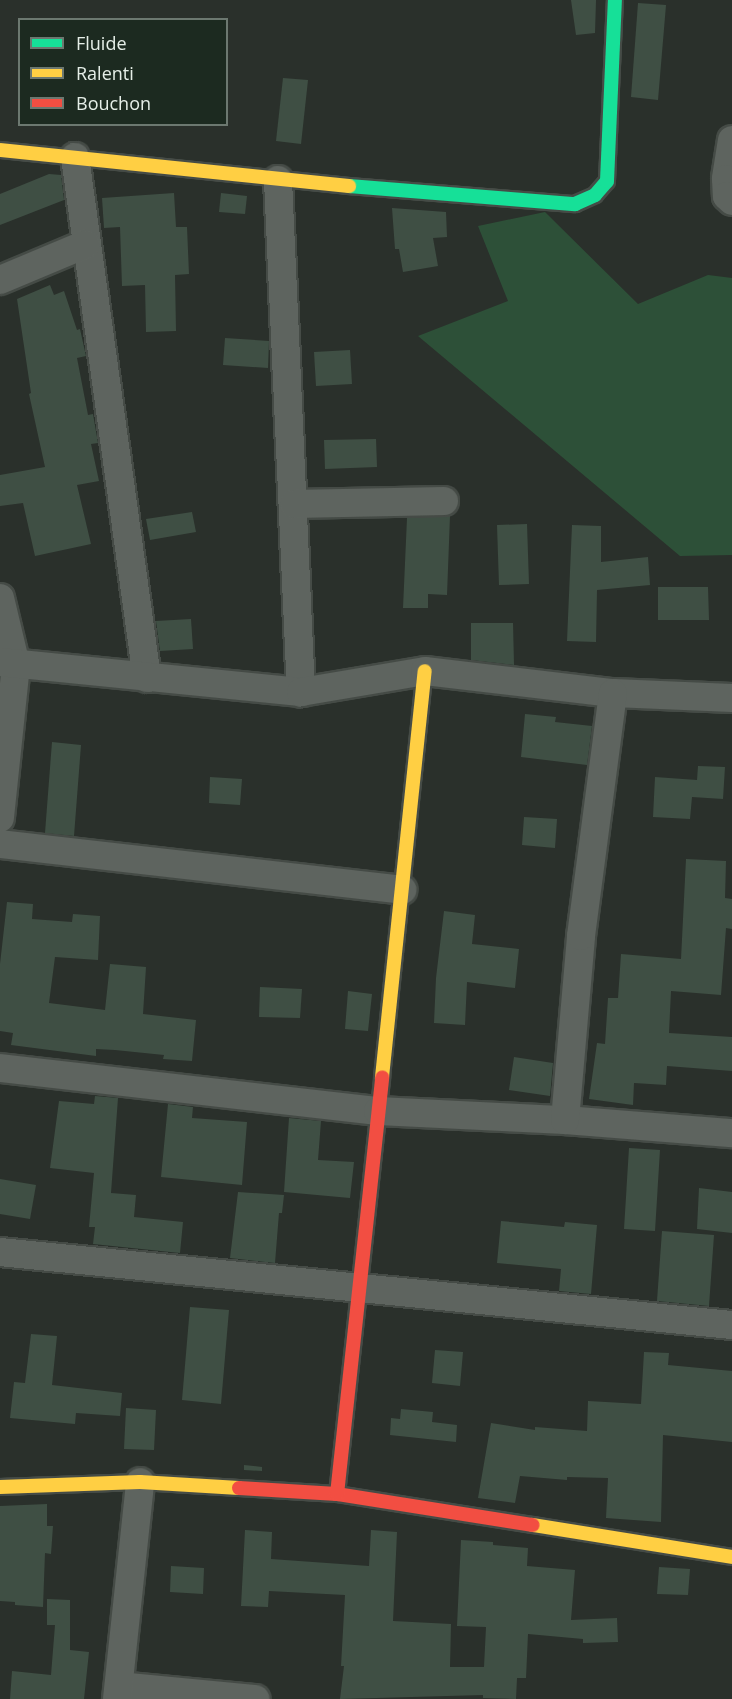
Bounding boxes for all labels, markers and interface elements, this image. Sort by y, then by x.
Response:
legend [18,18,228,126]
text: Fluide [76,31,127,55]
text: Ralenti [76,61,134,85]
text: Bouchon [76,91,151,115]

